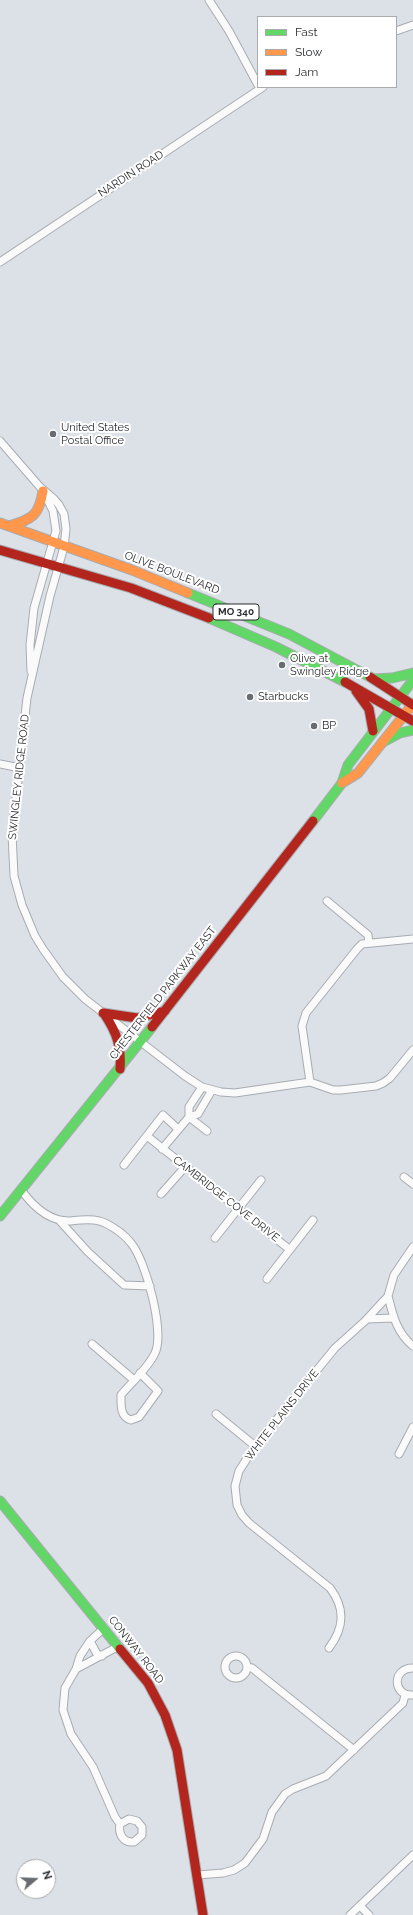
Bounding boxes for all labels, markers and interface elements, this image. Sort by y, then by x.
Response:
legend [257,16,397,88]
text: Fast [295,25,318,39]
text: Slow [295,45,322,59]
text: Jam [295,65,318,79]
street label: NARDIN ROAD [96,148,166,200]
place label: United States Postal Office [61,421,129,447]
marker: United States Postal Office [48,429,58,439]
street label: OLIVE BOULEVARD [123,549,221,597]
road number: MO 340 [213,604,259,620]
place label: Olive at Swingley Ridge [290,652,369,678]
marker: Olive at Swingley Ridge [277,660,287,670]
place label: Starbucks [258,690,309,704]
marker: Starbucks [245,692,255,702]
street label: SWINGLEY RIDGE ROAD [6,714,32,840]
place label: BP [322,719,336,733]
marker: BP [309,721,319,731]
street label: CHESTERFIELD PARKWAY EAST [107,924,219,1062]
street label: CAMBRIDGE COVE DRIVE [170,1153,282,1245]
street label: WHITE PLAINS DRIVE [242,1367,322,1463]
street label: CONWAY ROAD [106,1614,166,1686]
north arrow [16,1859,56,1899]
text: N [39,1869,54,1881]

